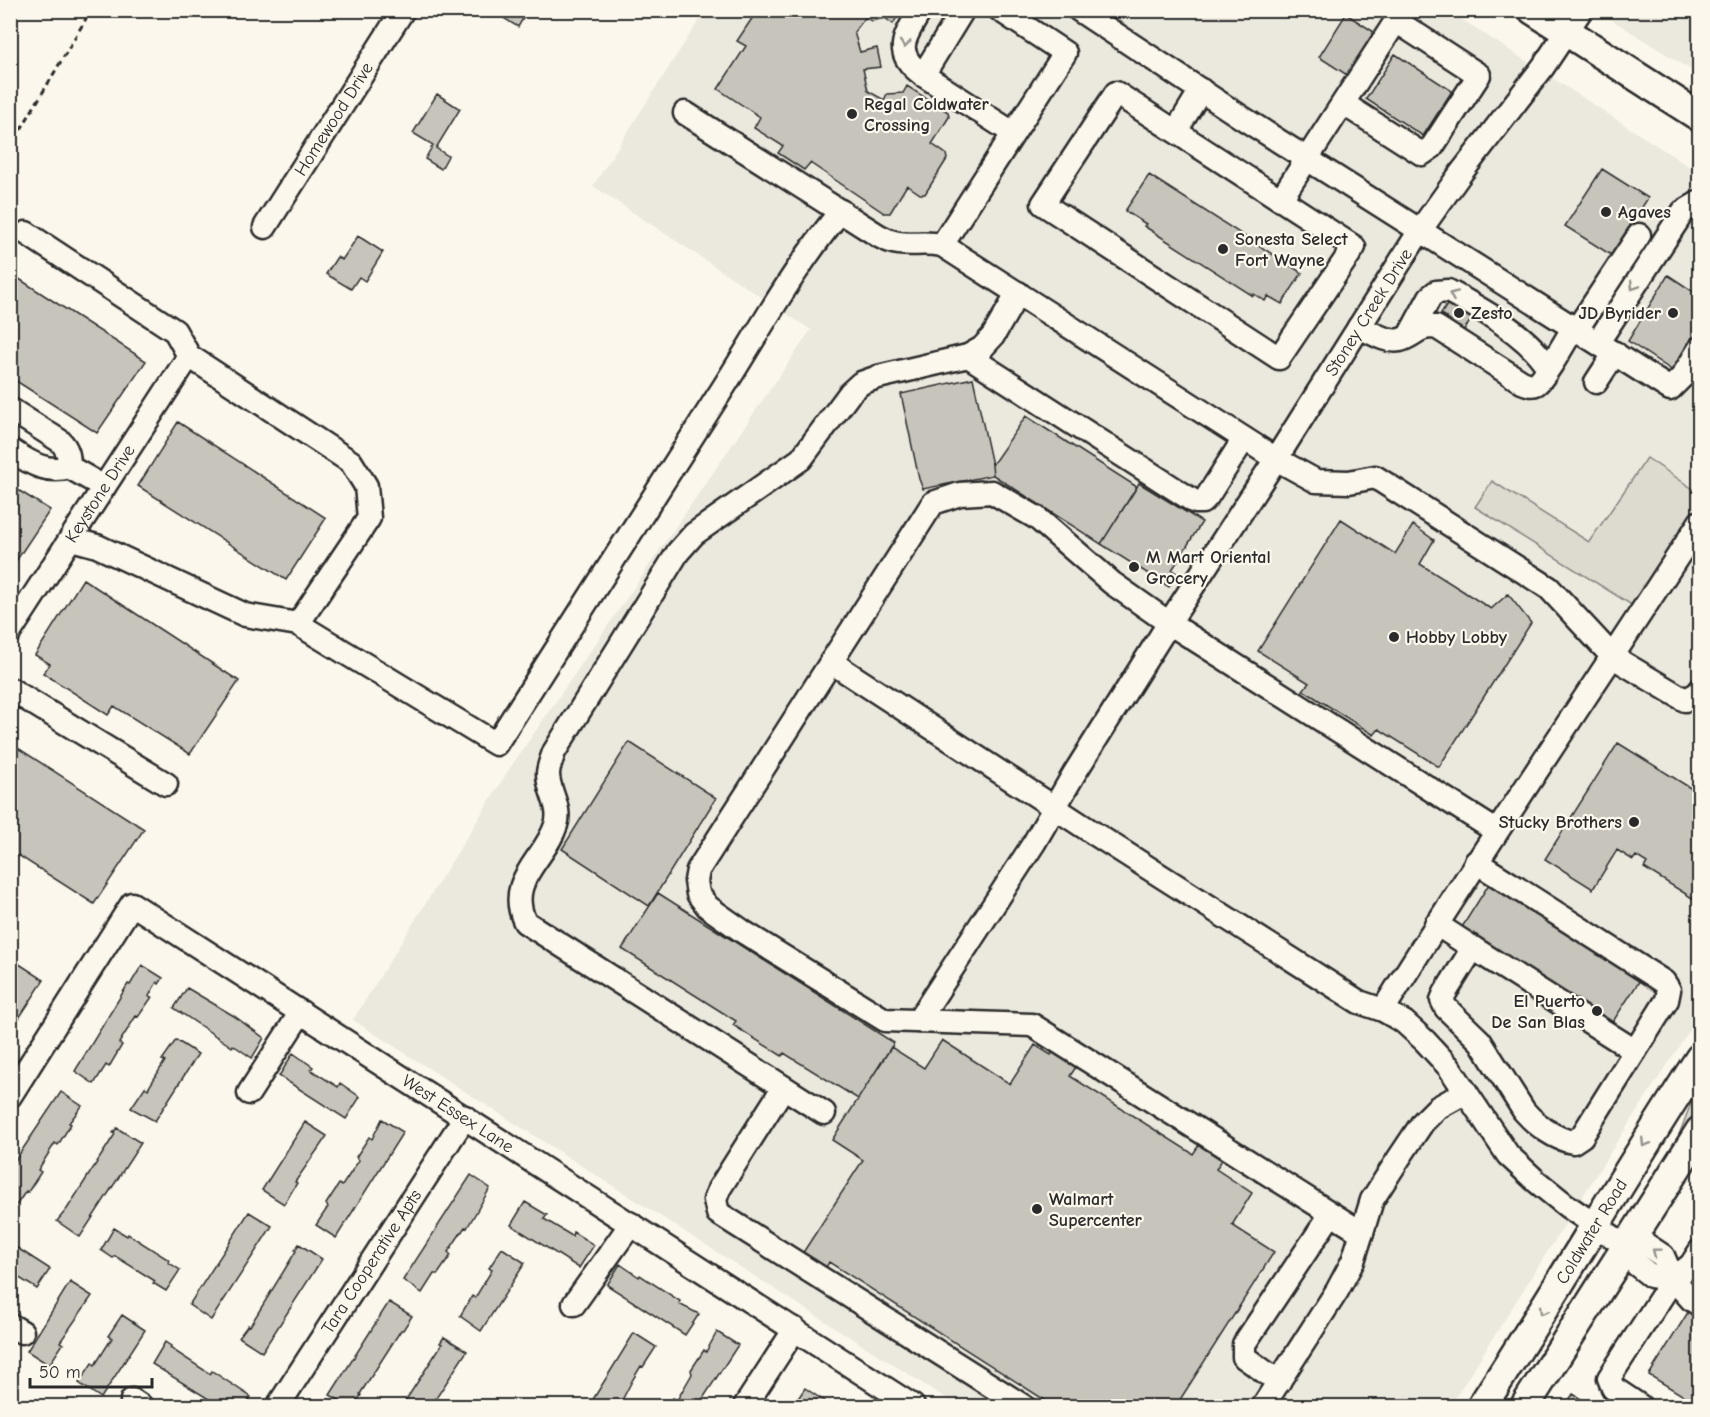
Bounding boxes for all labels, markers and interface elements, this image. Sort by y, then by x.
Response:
one-way arrow [899,40,912,49]
street label: Homewood Drive [290,59,378,180]
place label: Regal Coldwater Crossing [864,94,989,136]
marker: Regal Coldwater Crossing [845,107,859,121]
place label: Agaves [1618,202,1671,223]
marker: Agaves [1599,205,1613,219]
place label: Sonesta Select Fort Wayne [1235,229,1349,271]
marker: Sonesta Select Fort Wayne [1216,242,1230,256]
street label: Stoney Creek Drive [1321,245,1417,380]
one-way arrow [1631,279,1642,290]
one-way arrow [1449,291,1460,303]
place label: Zesto [1471,303,1513,324]
place label: JD Byrider [1579,303,1662,324]
marker: Zesto [1452,306,1466,320]
marker: JD Byrider [1666,306,1680,320]
street label: Keystone Drive [61,441,140,547]
place label: M Mart Oriental Grocery [1146,547,1271,589]
marker: M Mart Oriental Grocery [1127,560,1141,574]
place label: Hobby Lobby [1406,627,1508,648]
marker: Hobby Lobby [1387,630,1401,644]
place label: Stucky Brothers [1499,812,1622,833]
marker: Stucky Brothers [1627,815,1641,829]
place label: El Puerto De San Blas [1491,991,1585,1033]
marker: El Puerto De San Blas [1590,1004,1604,1018]
street label: West Essex Lane [398,1070,517,1158]
one-way arrow [1641,1137,1653,1147]
street label: Coldwater Road [1552,1175,1632,1288]
street label: Tara Cooperative Apts [317,1186,426,1338]
place label: Walmart Supercenter [1049,1189,1142,1231]
marker: Walmart Supercenter [1030,1202,1044,1216]
one-way arrow [1652,1249,1663,1260]
one-way arrow [1538,1305,1550,1315]
scale bar [30,1351,152,1389]
text: 50 m [39,1362,81,1383]

